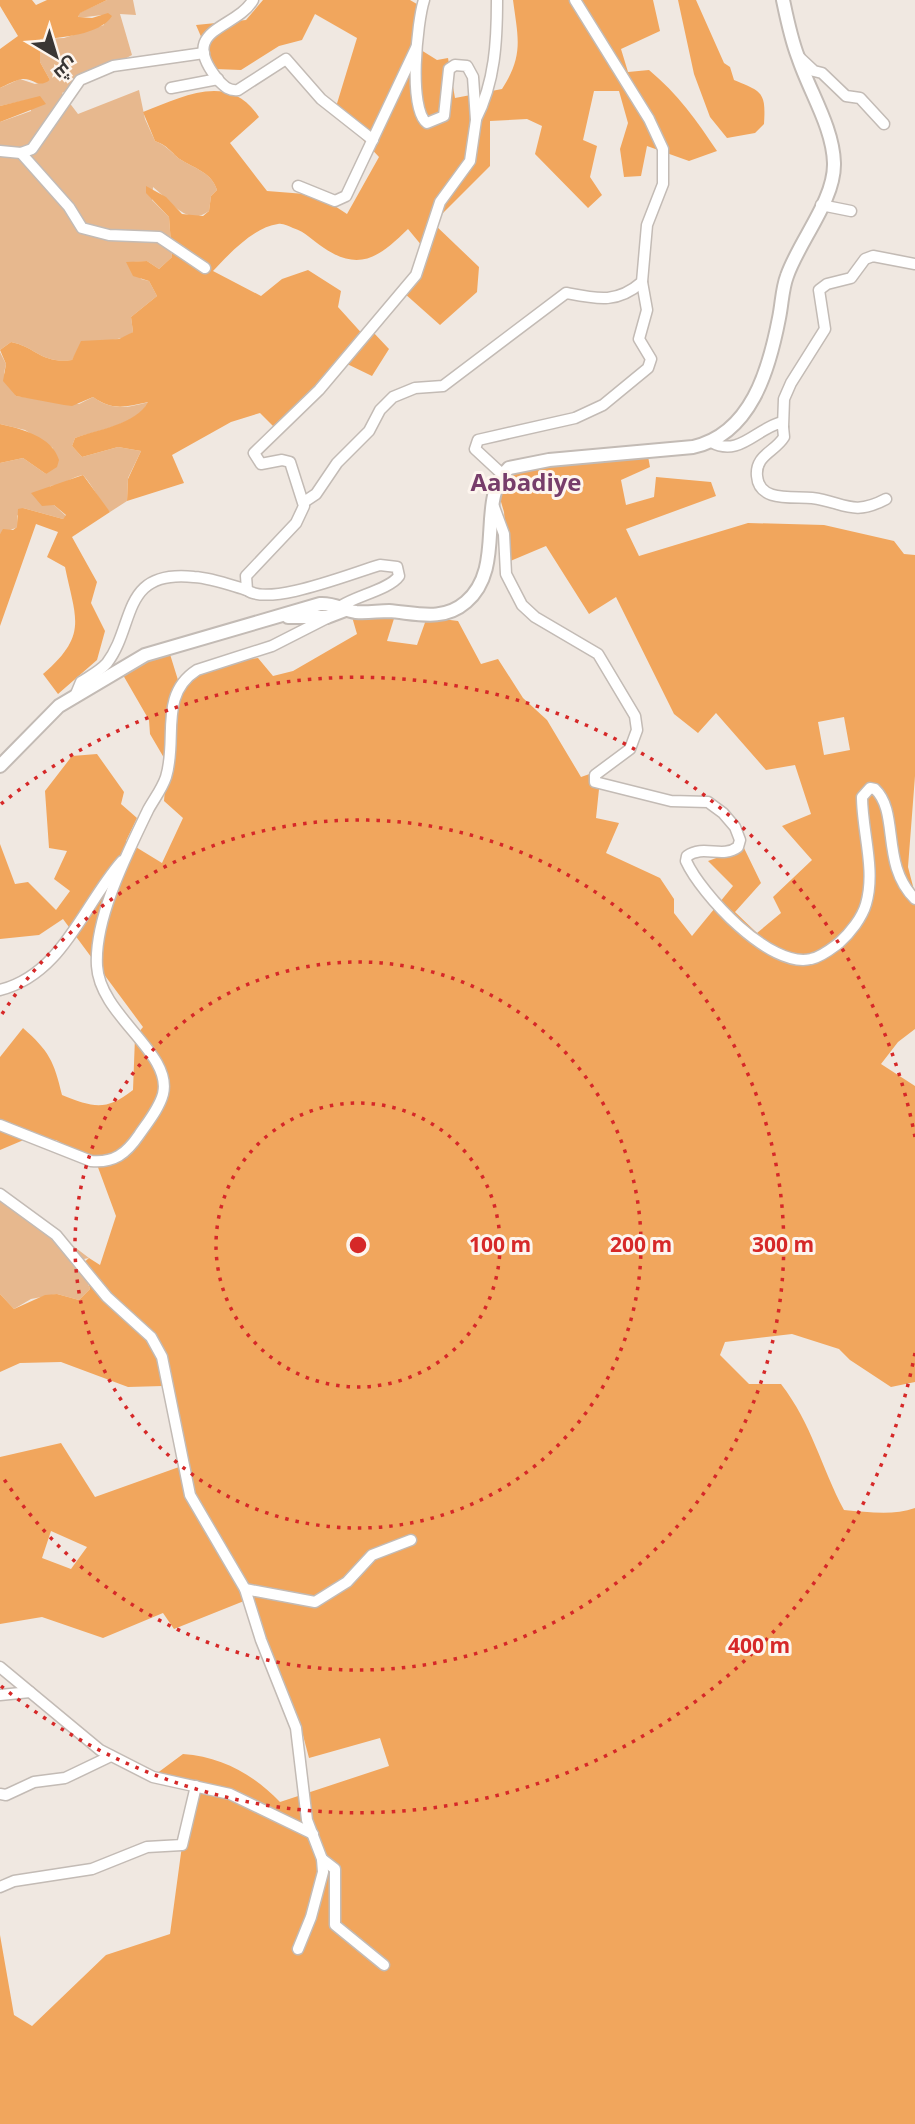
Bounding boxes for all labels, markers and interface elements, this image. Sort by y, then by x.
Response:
north arrow [21,21,91,91]
text: ش [49,52,84,87]
district label: Aabadiye [470,465,582,498]
text: 100 m [469,1230,531,1258]
text: 200 m [610,1230,672,1258]
text: 300 m [752,1230,814,1258]
centre of rings [346,1233,370,1257]
text: 400 m [728,1631,790,1659]

